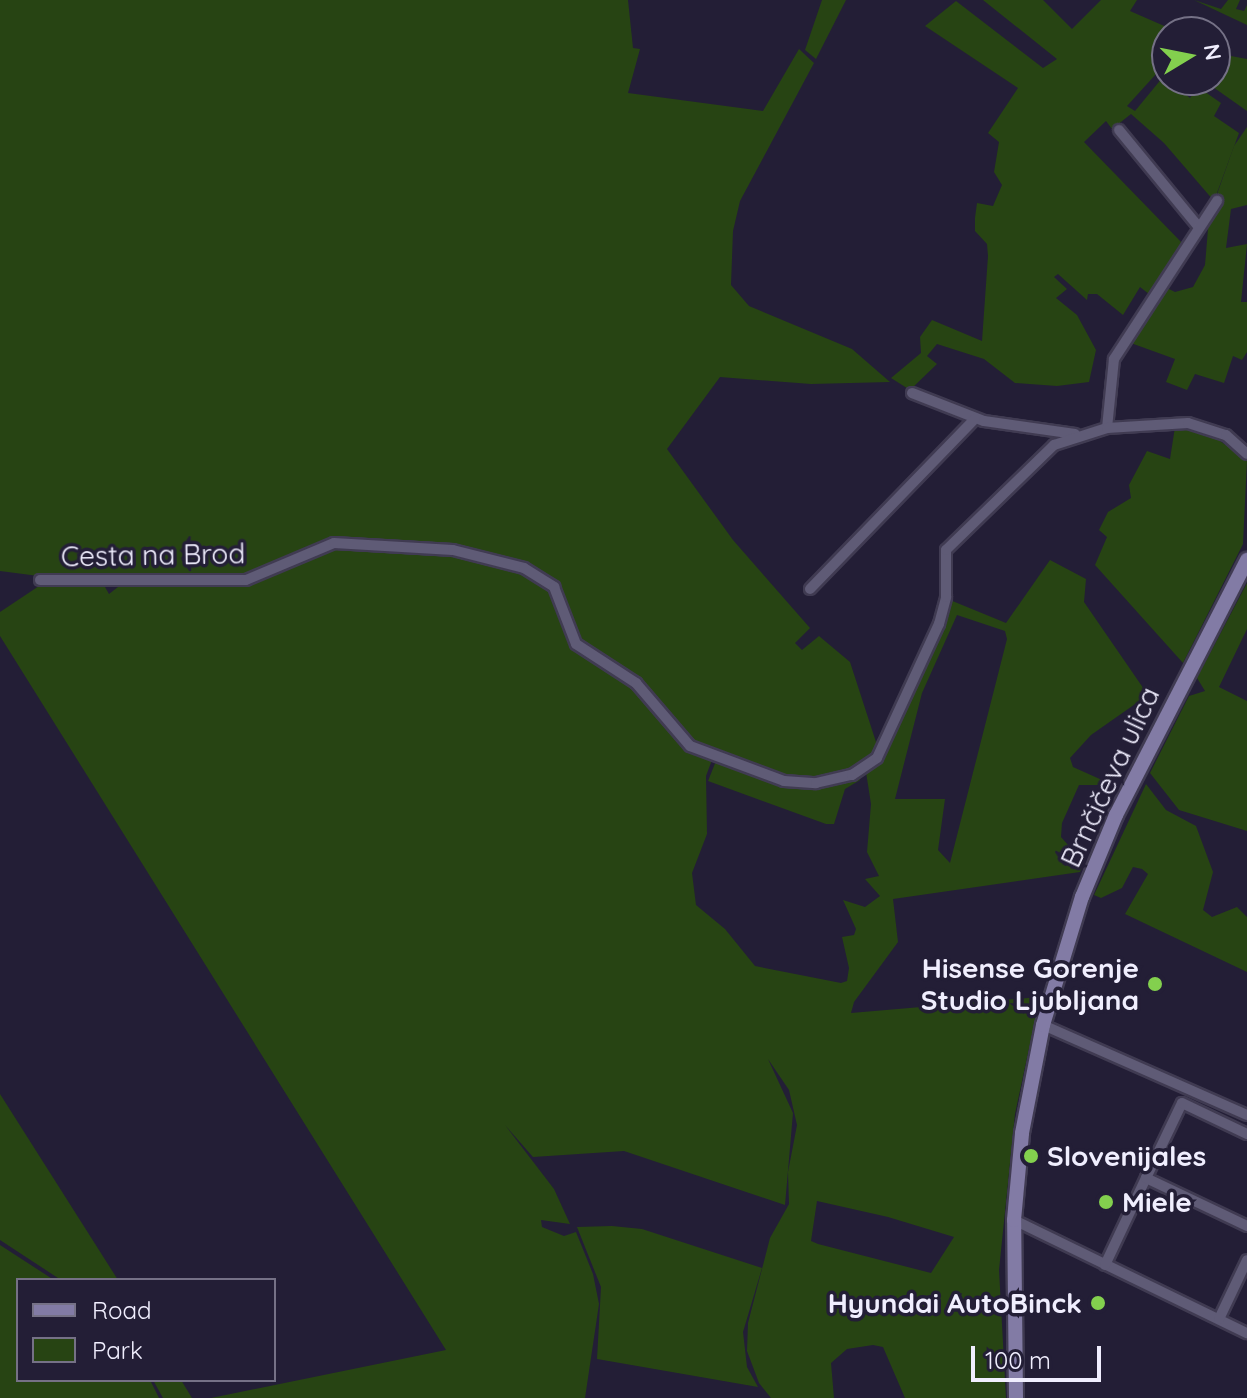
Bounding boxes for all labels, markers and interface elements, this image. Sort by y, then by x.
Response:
north arrow [1151,16,1231,96]
text: N [1197,42,1228,63]
street label: Cesta na Brod [61,537,245,573]
street label: Brnčičeva ulica [1054,682,1166,872]
place label: Hisense Gorenje Studio Ljubljana [921,951,1139,1017]
marker: Hisense Gorenje Studio Ljubljana [1146,975,1164,993]
place label: Slovenijales [1047,1139,1206,1173]
marker: Slovenijales [1022,1147,1040,1165]
place label: Miele [1122,1185,1192,1219]
marker: Miele [1097,1193,1115,1211]
legend [16,1278,276,1382]
place label: Hyundai AutoBinck [828,1286,1082,1320]
marker: Hyundai AutoBinck [1089,1294,1107,1312]
text: Road [92,1295,152,1325]
scale bar [975,1330,1105,1380]
text: Park [92,1335,143,1365]
text: 100 m [985,1345,1051,1375]

